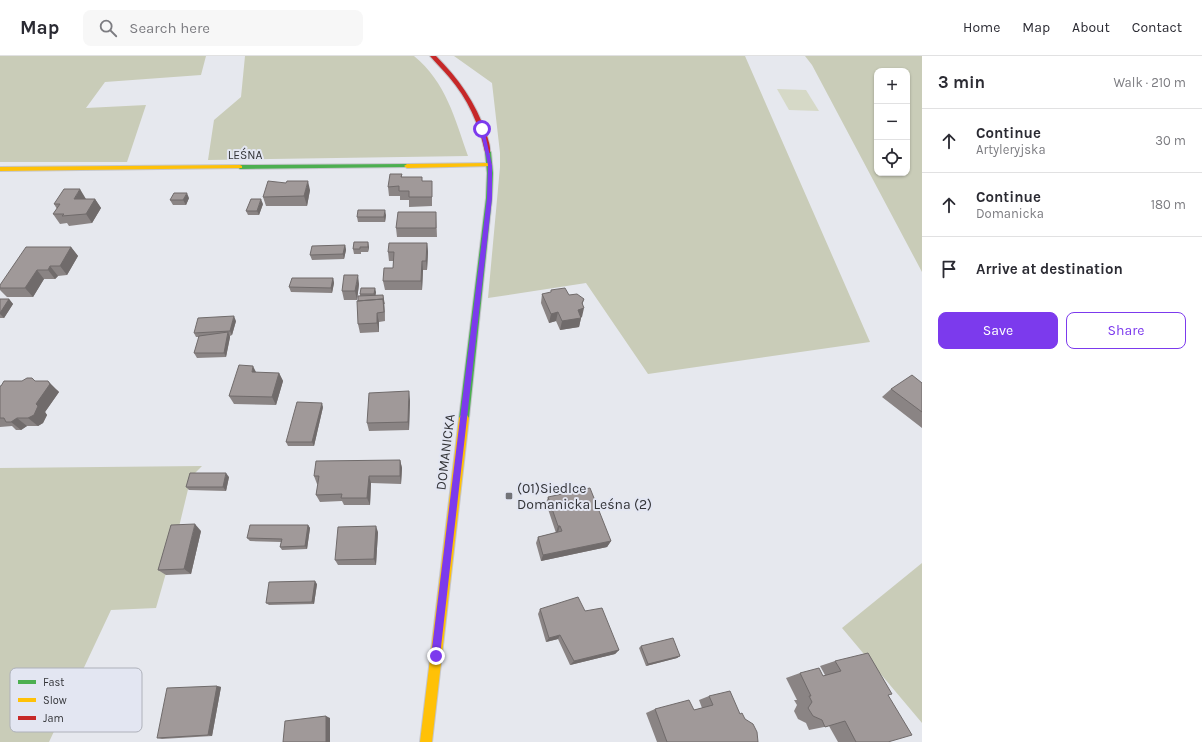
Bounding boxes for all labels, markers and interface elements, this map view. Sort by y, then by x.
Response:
search box [83,10,363,46]
text: Map [20,17,59,39]
icon: search [97,17,119,39]
text: Search here [129,19,210,37]
text: Home [963,19,1000,36]
text: Map [1022,19,1050,36]
text: About [1072,19,1110,36]
text: Contact [1132,19,1182,36]
map controls [874,68,910,176]
button: + [874,68,910,104]
text: 3 min [938,72,985,92]
text: Walk · 210 m [1113,75,1186,90]
button: − [874,104,910,140]
route start [473,120,491,138]
text: Continue [976,124,1041,142]
icon: ahead [938,130,960,152]
text: 30 m [1155,133,1186,148]
button: locate [874,140,910,176]
text: Artyleryjska [976,142,1046,157]
street label: LEŚNA [228,147,262,162]
text: Continue [976,188,1041,206]
icon: ahead [938,194,960,216]
text: 180 m [1151,197,1186,212]
text: Domanicka [976,206,1044,221]
icon: arrive [938,258,960,280]
text: Arrive at destination [976,260,1123,278]
button: Save [938,312,1058,349]
button: Share [1066,312,1186,349]
street label: DOMANICKA [432,413,459,491]
place label: (01)Siedlce Domanicka Leśna (2) [517,480,652,513]
marker: (01)Siedlce Domanicka Leśna (2) [504,491,514,501]
route end [427,647,445,665]
legend [10,668,142,732]
text: Fast [43,676,64,689]
text: Slow [43,694,67,707]
text: Jam [43,712,64,725]

